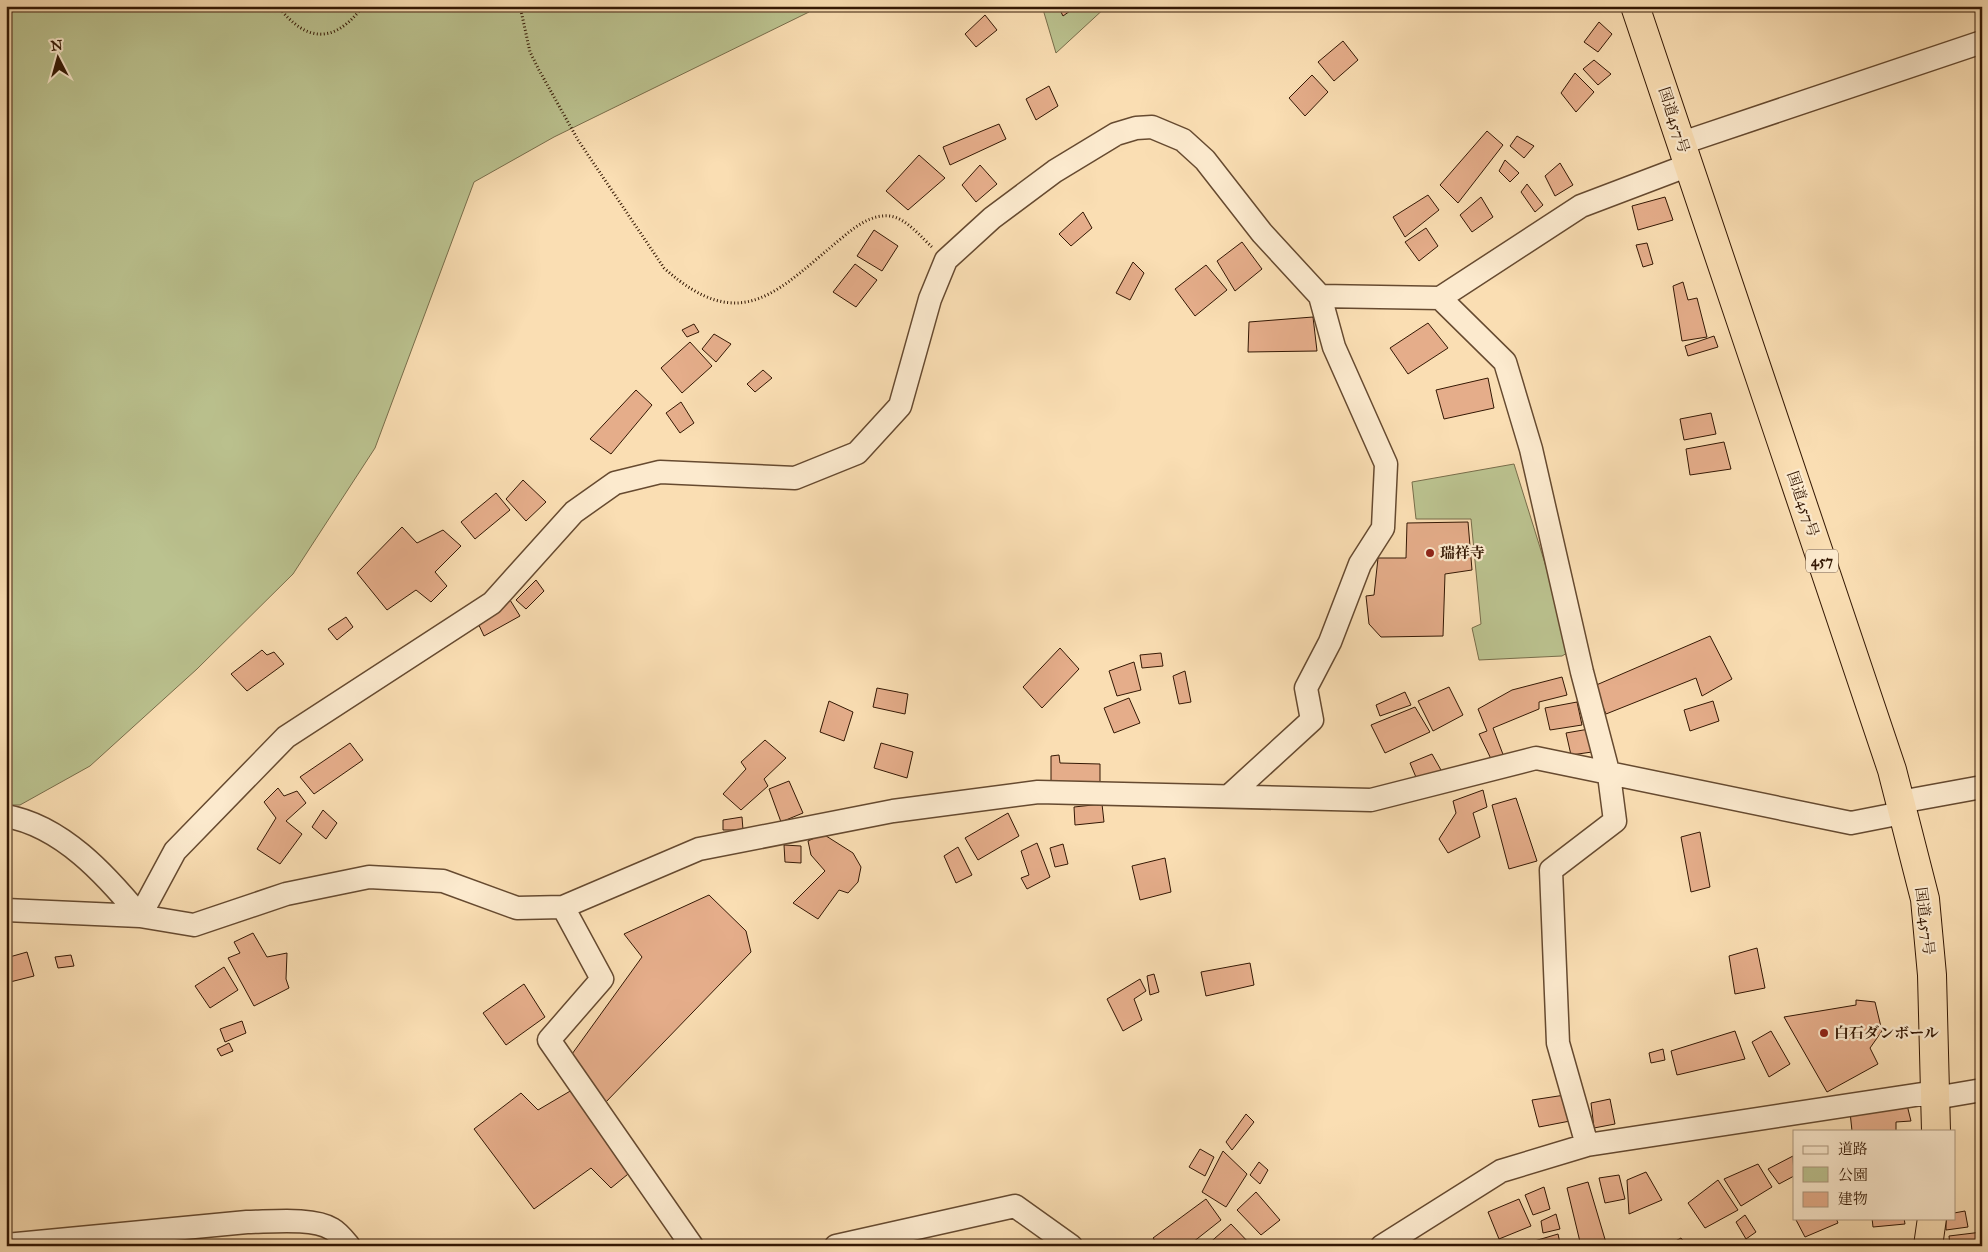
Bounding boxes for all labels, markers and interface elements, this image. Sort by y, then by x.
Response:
north arrow [32,32,82,82]
text: N [50,36,64,55]
street label: 国道457号 [1655,85,1693,155]
street label: 国道457号 [1783,469,1823,539]
place label: 瑞祥寺 [1440,544,1485,562]
marker: 瑞祥寺 [1424,547,1436,559]
road number: 457 [1806,550,1838,572]
street label: 国道457号 [1912,886,1938,956]
place label: 白石ダンボール [1834,1024,1939,1042]
marker: 白石ダンボール [1818,1027,1830,1039]
legend [1793,1130,1956,1220]
text: 道路 [1838,1140,1868,1158]
text: 公園 [1838,1166,1868,1184]
text: 建物 [1838,1190,1868,1208]

